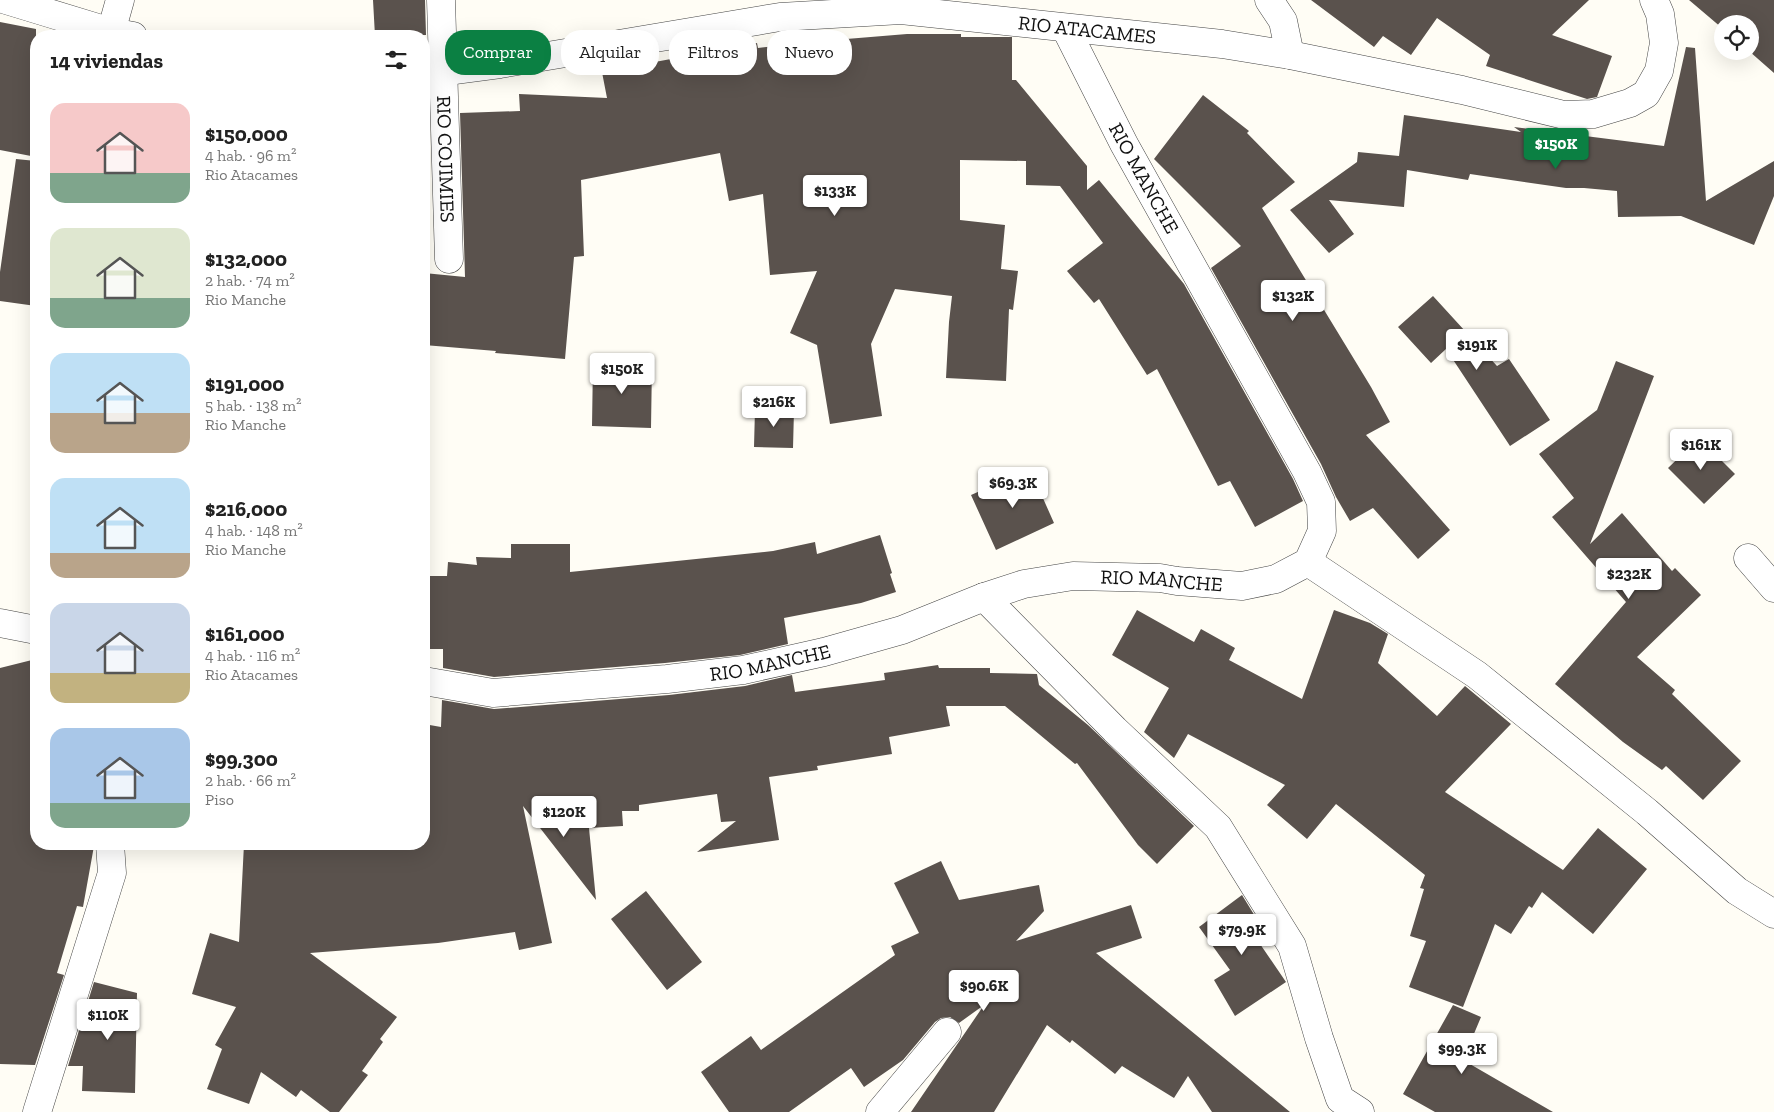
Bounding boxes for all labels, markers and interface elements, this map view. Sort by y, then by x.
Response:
street label: RIO ATACAMES [1017,10,1157,49]
map controls [1714,15,1759,60]
button: locate [1714,15,1759,60]
chip: Comprar [445,30,551,75]
chip: Alquilar [561,30,659,75]
chip: Filtros [669,30,757,75]
chip: Nuevo [767,30,852,75]
icon: filters [382,46,410,74]
text: 14 viviendas [50,48,163,73]
street label: RIO COJIMIES [432,95,460,223]
street label: RIO MANCHE [1104,119,1184,237]
text: $150,000 [205,121,288,146]
icon: home [90,123,150,183]
pin: $150K [1521,128,1591,170]
text: $150K [1535,134,1577,153]
text: 4 hab. · 96 m² [205,146,296,165]
text: Rio Atacames [205,165,298,184]
pin: $133K [800,174,870,217]
text: $133K [814,181,856,200]
text: $132,000 [205,246,287,271]
icon: home [90,248,150,308]
text: 2 hab. · 74 m² [205,271,295,290]
pin: $132K [1258,280,1328,322]
text: $132K [1272,286,1314,305]
text: Rio Manche [205,290,286,309]
pin: $191K [1442,328,1512,371]
text: $191K [1457,335,1497,354]
pin: $150K [587,352,657,395]
text: $150K [601,359,643,378]
text: $191,000 [205,371,284,396]
icon: home [90,373,150,433]
pin: $216K [739,386,809,428]
text: $216K [753,392,795,411]
text: 5 hab. · 138 m² [205,396,302,415]
text: Rio Manche [205,415,286,434]
pin: $161K [1666,428,1736,471]
text: $161K [1681,435,1721,454]
pin: $69.3K [972,466,1054,509]
text: $69.3K [989,473,1037,492]
text: $216,000 [205,496,287,521]
icon: home [90,498,150,558]
text: 4 hab. · 148 m² [205,521,303,540]
text: Rio Manche [205,540,286,559]
pin: $232K [1594,558,1664,600]
text: $232K [1607,564,1651,583]
street label: RIO MANCHE [1100,565,1224,596]
text: $161,000 [205,621,285,646]
icon: home [90,623,150,683]
street label: RIO MANCHE [708,639,833,686]
text: 4 hab. · 116 m² [205,646,300,665]
text: Rio Atacames [205,665,298,684]
text: $99,300 [205,746,278,771]
icon: home [90,748,150,808]
text: 2 hab. · 66 m² [205,771,296,790]
text: Piso [205,790,234,809]
pin: $120K [529,796,599,838]
text: $120K [543,802,585,821]
pin: $79.9K [1201,914,1283,956]
text: $79.9K [1218,920,1266,939]
pin: $90.6K [943,970,1025,1012]
text: $90.6K [960,976,1008,995]
pin: $110K [73,998,143,1041]
text: $110K [88,1005,128,1024]
pin: $99.3K [1421,1032,1503,1075]
text: $99.3K [1438,1039,1486,1058]

